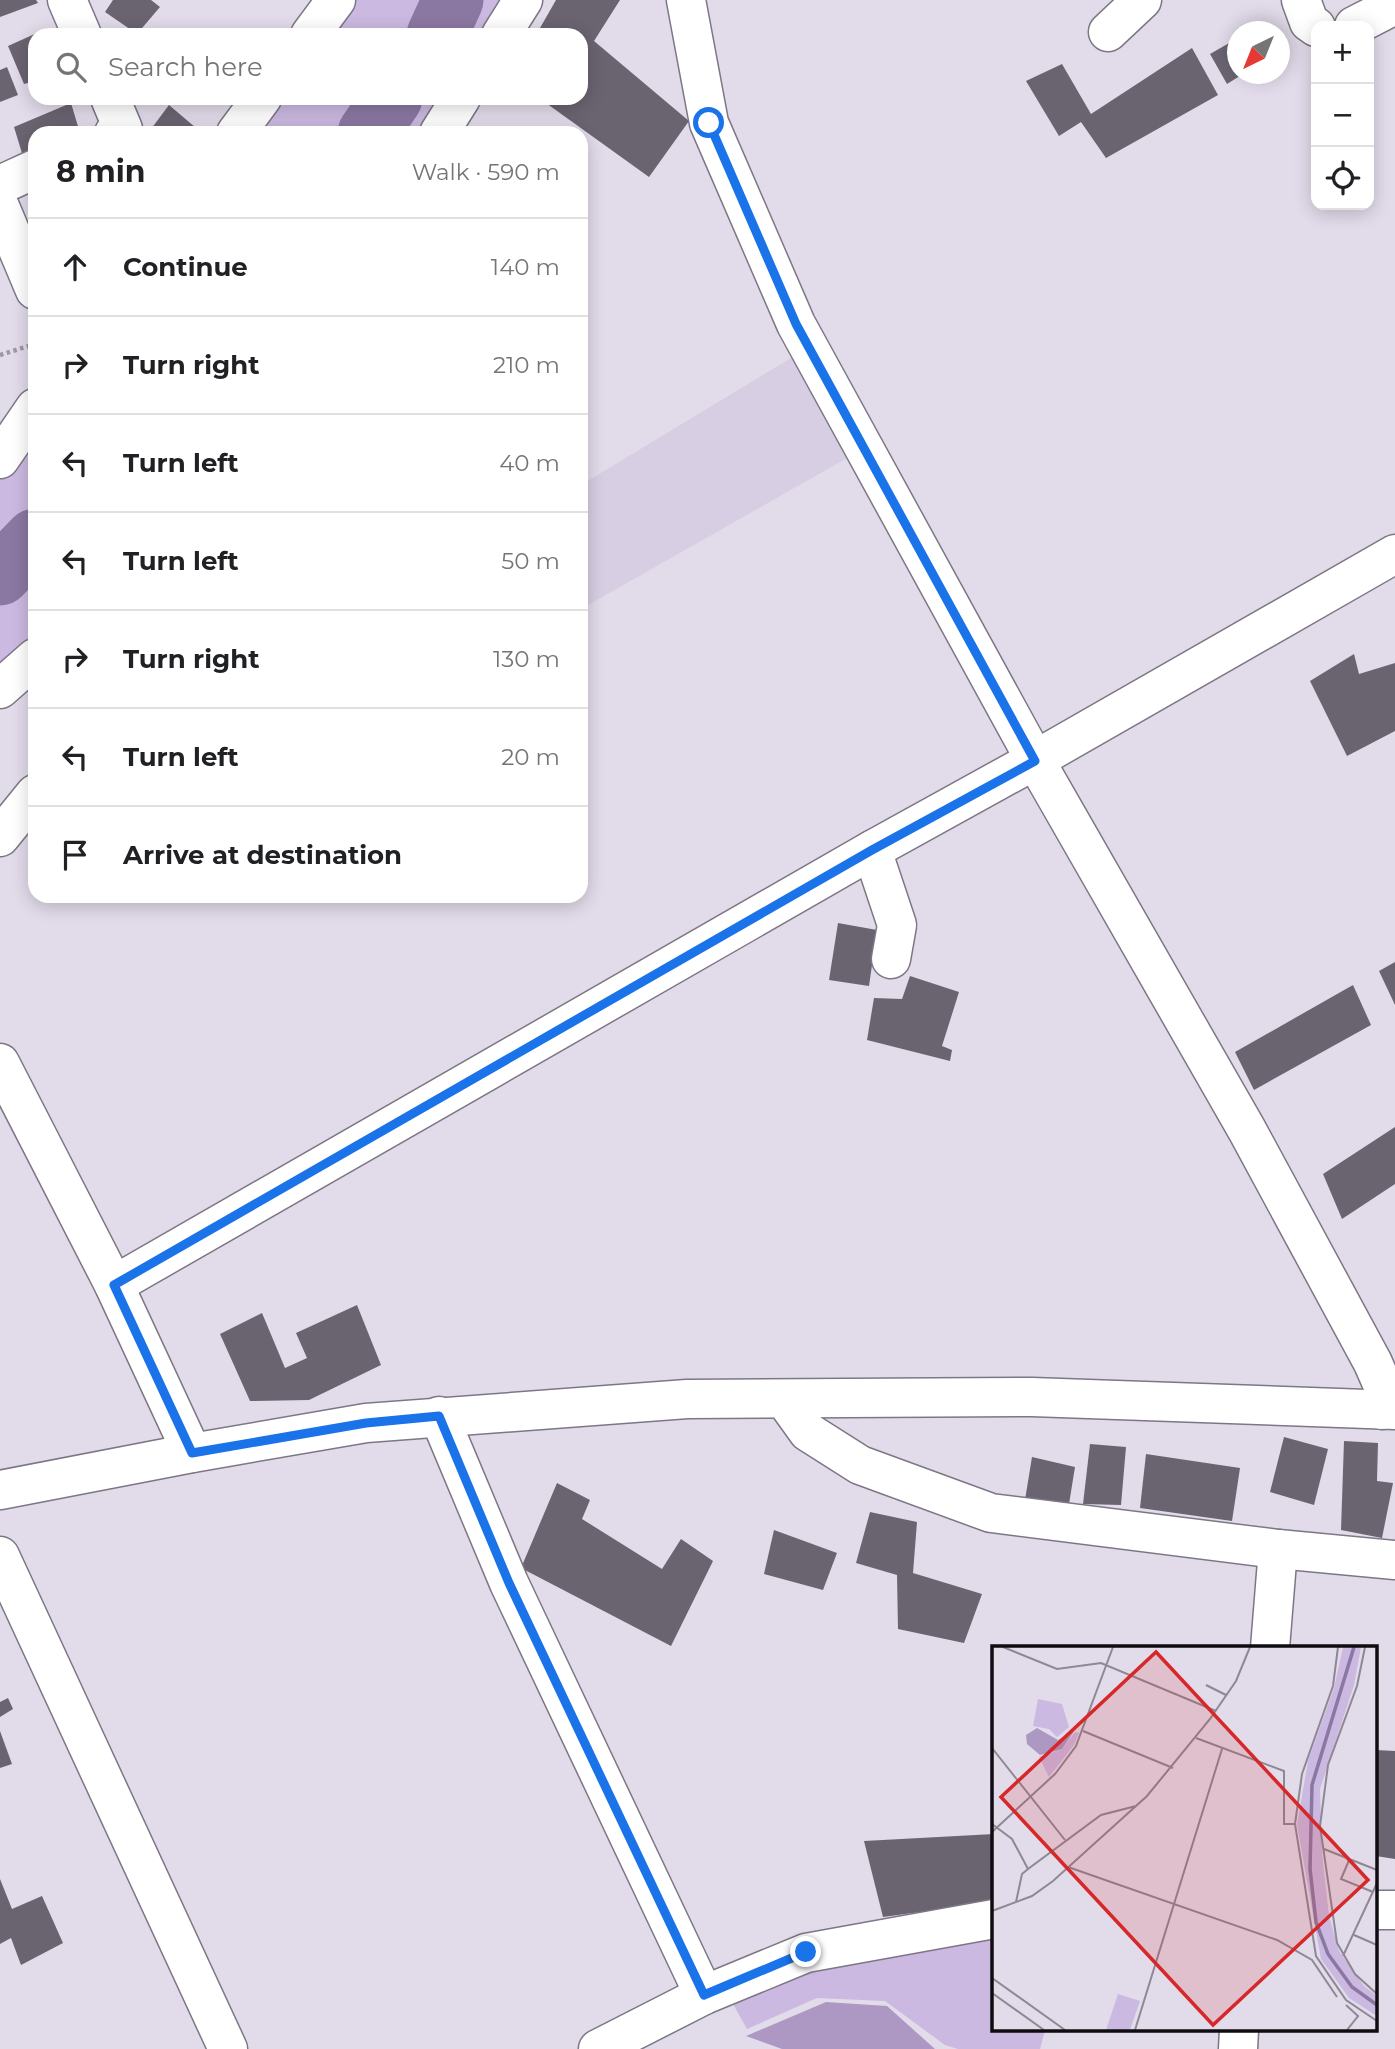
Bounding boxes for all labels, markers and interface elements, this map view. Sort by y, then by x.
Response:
north arrow [1227,21,1290,84]
map controls [1311,21,1374,210]
button: + [1311,21,1374,84]
search box [28,28,588,105]
icon: search [52,48,90,86]
text: Search here [108,51,263,83]
button: − [1311,84,1374,147]
route start [693,107,724,138]
button: locate [1311,147,1374,210]
text: 8 min [56,153,146,190]
text: Walk · 590 m [412,158,560,186]
icon: ahead [56,248,94,286]
text: Continue [123,251,248,283]
text: 140 m [491,253,560,281]
icon: right [56,346,94,384]
text: Turn right [123,349,259,381]
text: 210 m [493,351,560,379]
icon: left [56,444,94,482]
text: Turn left [123,447,239,479]
text: 40 m [499,449,560,477]
icon: left [56,542,94,580]
text: Turn left [123,545,239,577]
text: 50 m [501,547,560,575]
icon: right [56,640,94,678]
text: Turn right [123,643,259,675]
text: 130 m [493,645,560,673]
icon: left [56,738,94,776]
text: Turn left [123,741,239,773]
text: 20 m [501,743,560,771]
icon: arrive [56,836,94,874]
text: Arrive at destination [123,839,402,871]
inset map [992,1646,1378,2032]
route end [790,1936,821,1967]

